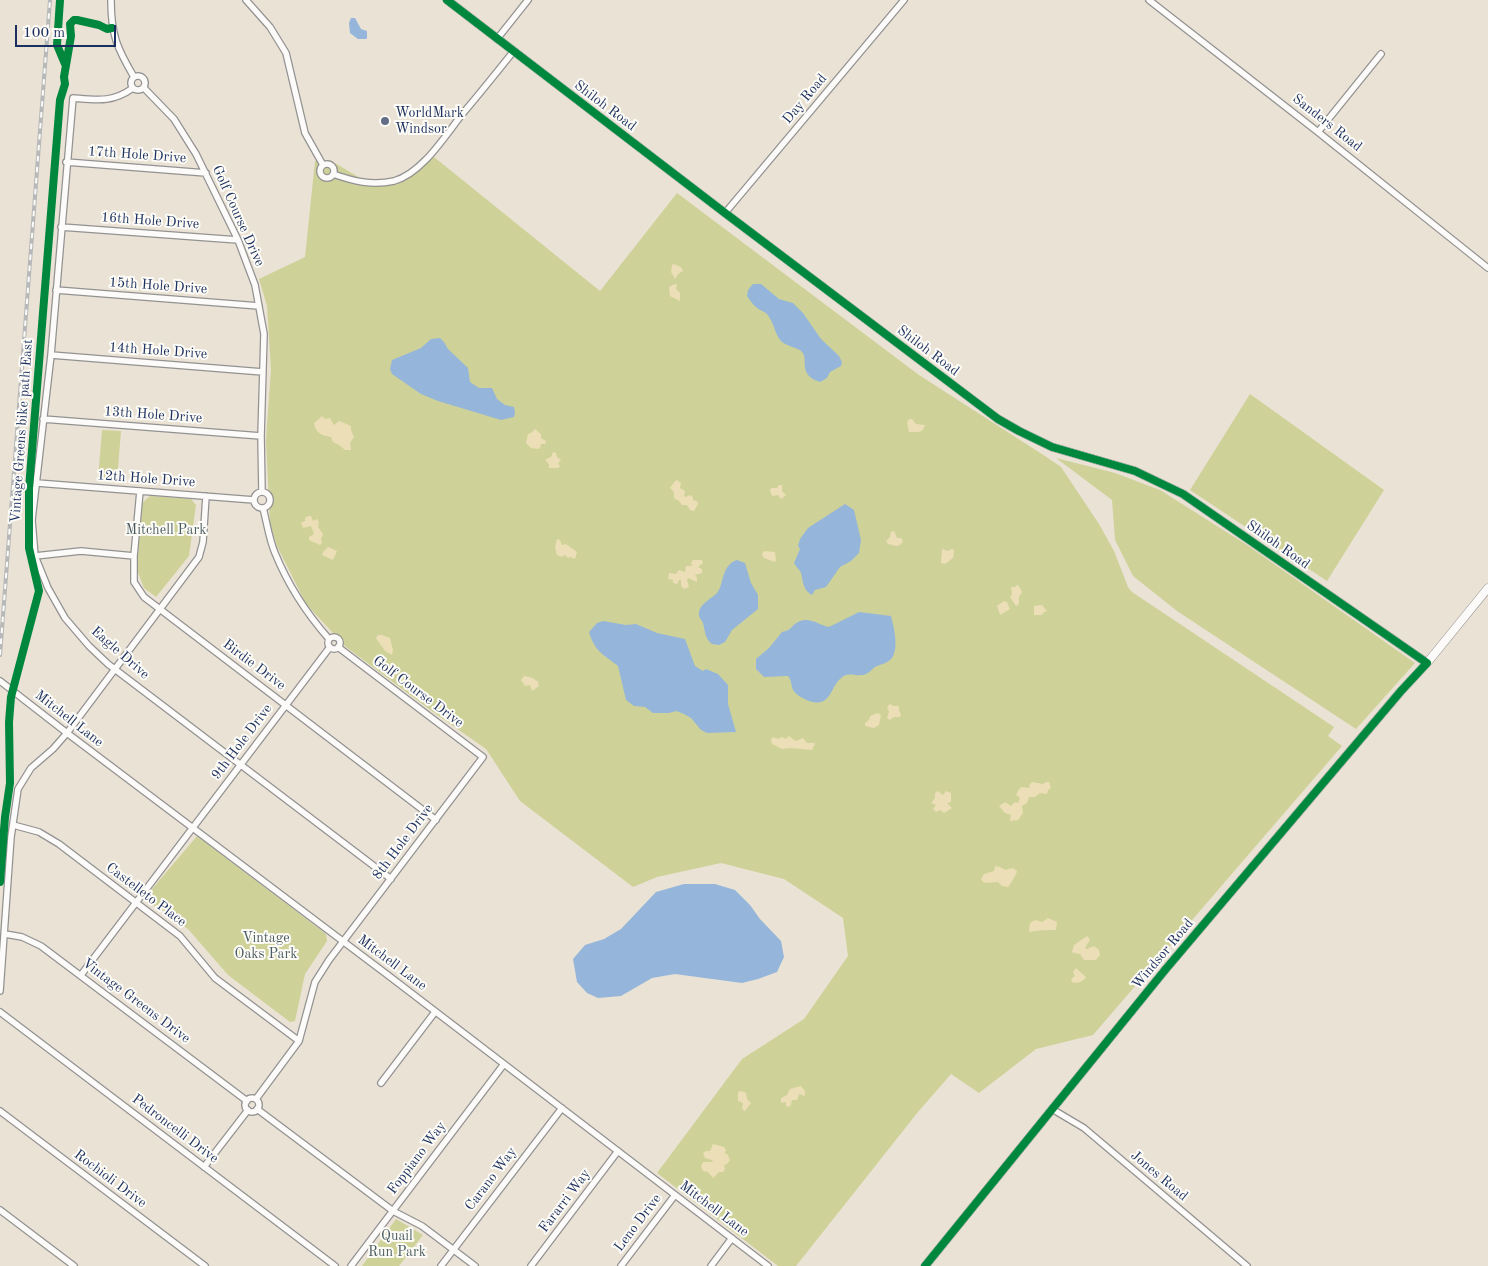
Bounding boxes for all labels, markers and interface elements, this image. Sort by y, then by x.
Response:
scale bar [18,15,119,47]
text: 100 m [23,26,65,41]
street label: Day Road [779,71,831,127]
street label: Shiloh Road [571,77,639,135]
street label: Sanders Road [1289,91,1365,155]
place label: WorldMark Windsor [395,105,464,138]
marker: WorldMark Windsor [379,115,391,127]
street label: 17th Hole Drive [87,143,187,167]
street label: Golf Course Drive [208,163,268,269]
street label: 16th Hole Drive [100,209,200,233]
street label: 15th Hole Drive [108,274,208,298]
street label: Shiloh Road [894,322,962,380]
street label: Vintage Greens bike path East [7,339,37,523]
street label: 14th Hole Drive [108,339,208,363]
street label: 13th Hole Drive [103,403,203,427]
street label: 12th Hole Drive [96,467,196,491]
street label: Shiloh Road [1243,517,1313,573]
park label: Mitchell Park [126,522,206,538]
street label: Eagle Drive [87,623,153,683]
street label: Birdie Drive [219,636,289,694]
street label: Golf Course Drive [369,653,467,731]
street label: Mitchell Lane [31,687,107,751]
street label: 9th Hole Drive [208,701,276,783]
street label: 8th Hole Drive [369,801,437,883]
street label: Castelleto Place [103,859,189,931]
street label: Windsor Road [1129,915,1197,993]
park label: Vintage Oaks Park [235,930,297,962]
street label: Mitchell Lane [354,932,430,994]
street label: Vintage Greens Drive [79,955,193,1047]
street label: Pedroncelli Drive [128,1091,222,1167]
street label: Foppiano Way [384,1118,450,1198]
street label: Carano Way [462,1144,520,1214]
street label: Rochioli Drive [70,1146,150,1212]
street label: Jones Road [1127,1147,1191,1205]
street label: Fararri Way [536,1166,594,1236]
street label: Mitchell Lane [676,1178,752,1240]
street label: Leno Drive [611,1191,665,1255]
park label: Quail Run Park [368,1228,426,1260]

